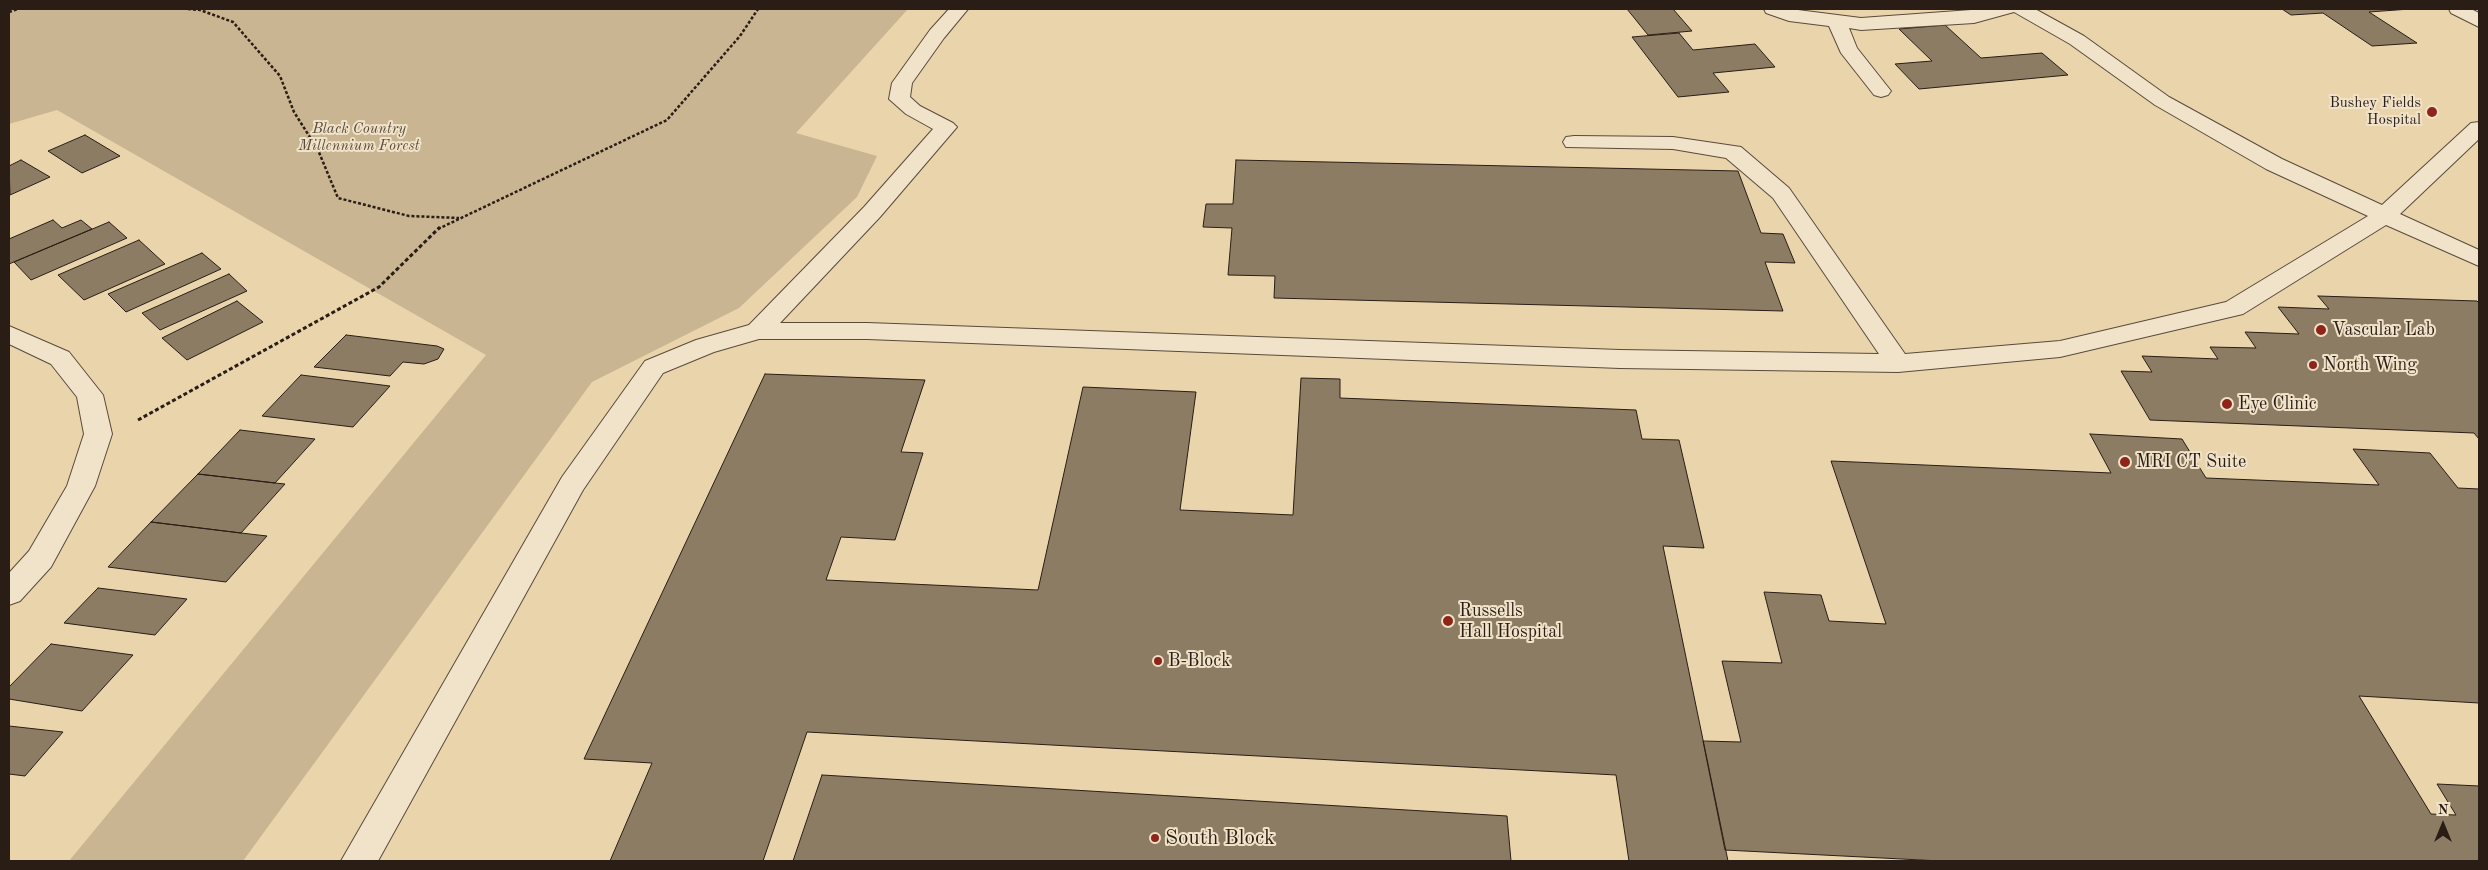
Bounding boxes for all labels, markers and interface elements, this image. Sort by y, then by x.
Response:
place label: Bushey Fields Hospital [2329,94,2421,129]
marker: Bushey Fields Hospital [2425,105,2439,119]
park label: Black Country Millennium Forest [298,120,420,155]
place label: Vascular Lab [2332,319,2435,341]
marker: Vascular Lab [2314,323,2328,337]
place label: North Wing [2323,354,2417,376]
marker: North Wing [2307,359,2319,371]
place label: Eye Clinic [2238,393,2317,415]
marker: Eye Clinic [2220,397,2234,411]
place label: MRI CT Suite [2136,451,2246,473]
marker: MRI CT Suite [2118,455,2132,469]
place label: Russells Hall Hospital [1459,600,1562,642]
marker: Russells Hall Hospital [1441,614,1455,628]
place label: B-Block [1168,650,1230,672]
marker: B-Block [1152,655,1164,667]
north arrow [2418,800,2468,850]
text: N [2438,803,2448,817]
place label: South Block [1165,825,1275,851]
marker: South Block [1149,832,1161,844]

